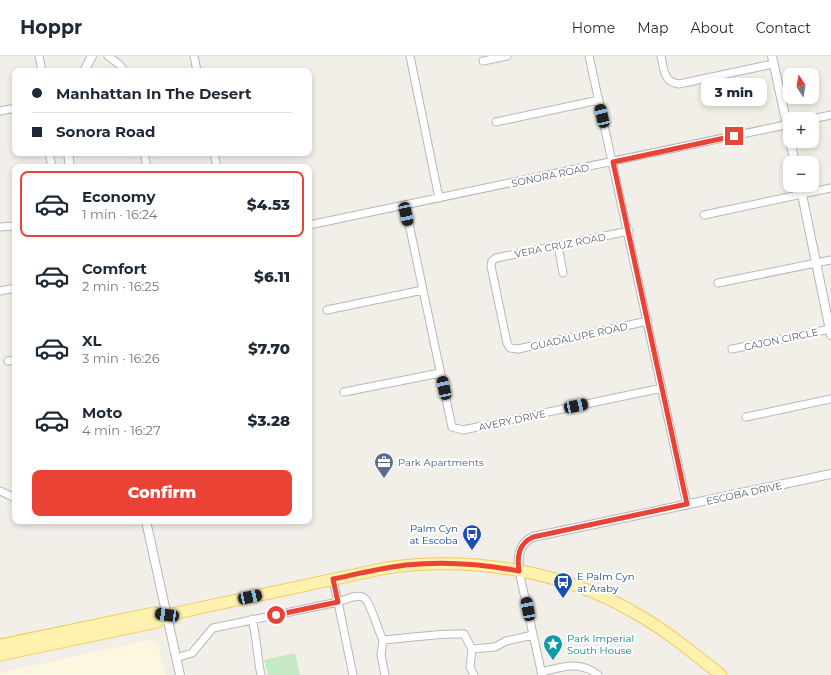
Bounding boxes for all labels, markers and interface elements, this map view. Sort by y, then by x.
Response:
text: Hoppr [20,16,82,39]
text: Home [572,19,615,37]
text: Map [637,19,668,37]
text: About [690,19,734,37]
text: Contact [756,19,811,37]
north arrow [783,68,819,104]
map controls [783,68,819,192]
callout: 3 min [701,78,767,106]
text: Manhattan In The Desert [56,84,251,103]
text: 3 min [715,84,753,100]
car [593,103,611,129]
button: + [783,112,819,148]
text: Sonora Road [56,122,155,141]
route end [725,127,743,145]
button: − [783,156,819,192]
street label: SONORA ROAD [510,161,590,190]
icon: car [34,186,70,222]
text: Economy [82,187,155,206]
text: $4.53 [247,195,290,214]
car [398,201,414,227]
text: 1 min · 16:24 [82,206,157,222]
street label: VERA CRUZ ROAD [513,230,607,261]
icon: car [34,258,70,294]
text: Comfort [82,259,147,278]
text: $6.11 [254,267,290,286]
text: 2 min · 16:25 [82,278,159,294]
street label: GUADALUPE ROAD [529,320,629,353]
street label: CAJON CIRCLE [743,325,820,354]
icon: car [34,330,70,366]
text: XL [82,331,101,350]
text: $7.70 [248,339,290,358]
text: 3 min · 16:26 [82,350,160,366]
car [436,375,452,401]
car [563,398,589,414]
icon: car [34,402,70,438]
text: Moto [82,403,122,422]
street label: AVERY DRIVE [477,407,547,434]
text: $3.28 [248,411,290,430]
text: 4 min · 16:27 [82,422,161,438]
office icon: Park Apartments [373,451,395,479]
place label: Park Apartments [398,456,484,469]
button: Confirm [32,470,292,516]
street label: ESCOBA DRIVE [705,479,783,508]
place label: Palm Cyn at Escoba [409,522,458,547]
bus stop icon: Palm Cyn at Escoba [461,523,483,551]
place label: E Palm Cyn at Araby [577,570,634,595]
bus stop icon: E Palm Cyn at Araby [552,571,574,599]
car [237,589,263,605]
car [520,596,536,622]
route start [267,606,285,624]
car [154,607,180,623]
place label: Park Imperial South House [567,632,634,657]
place icon: Park Imperial South House [542,633,564,661]

